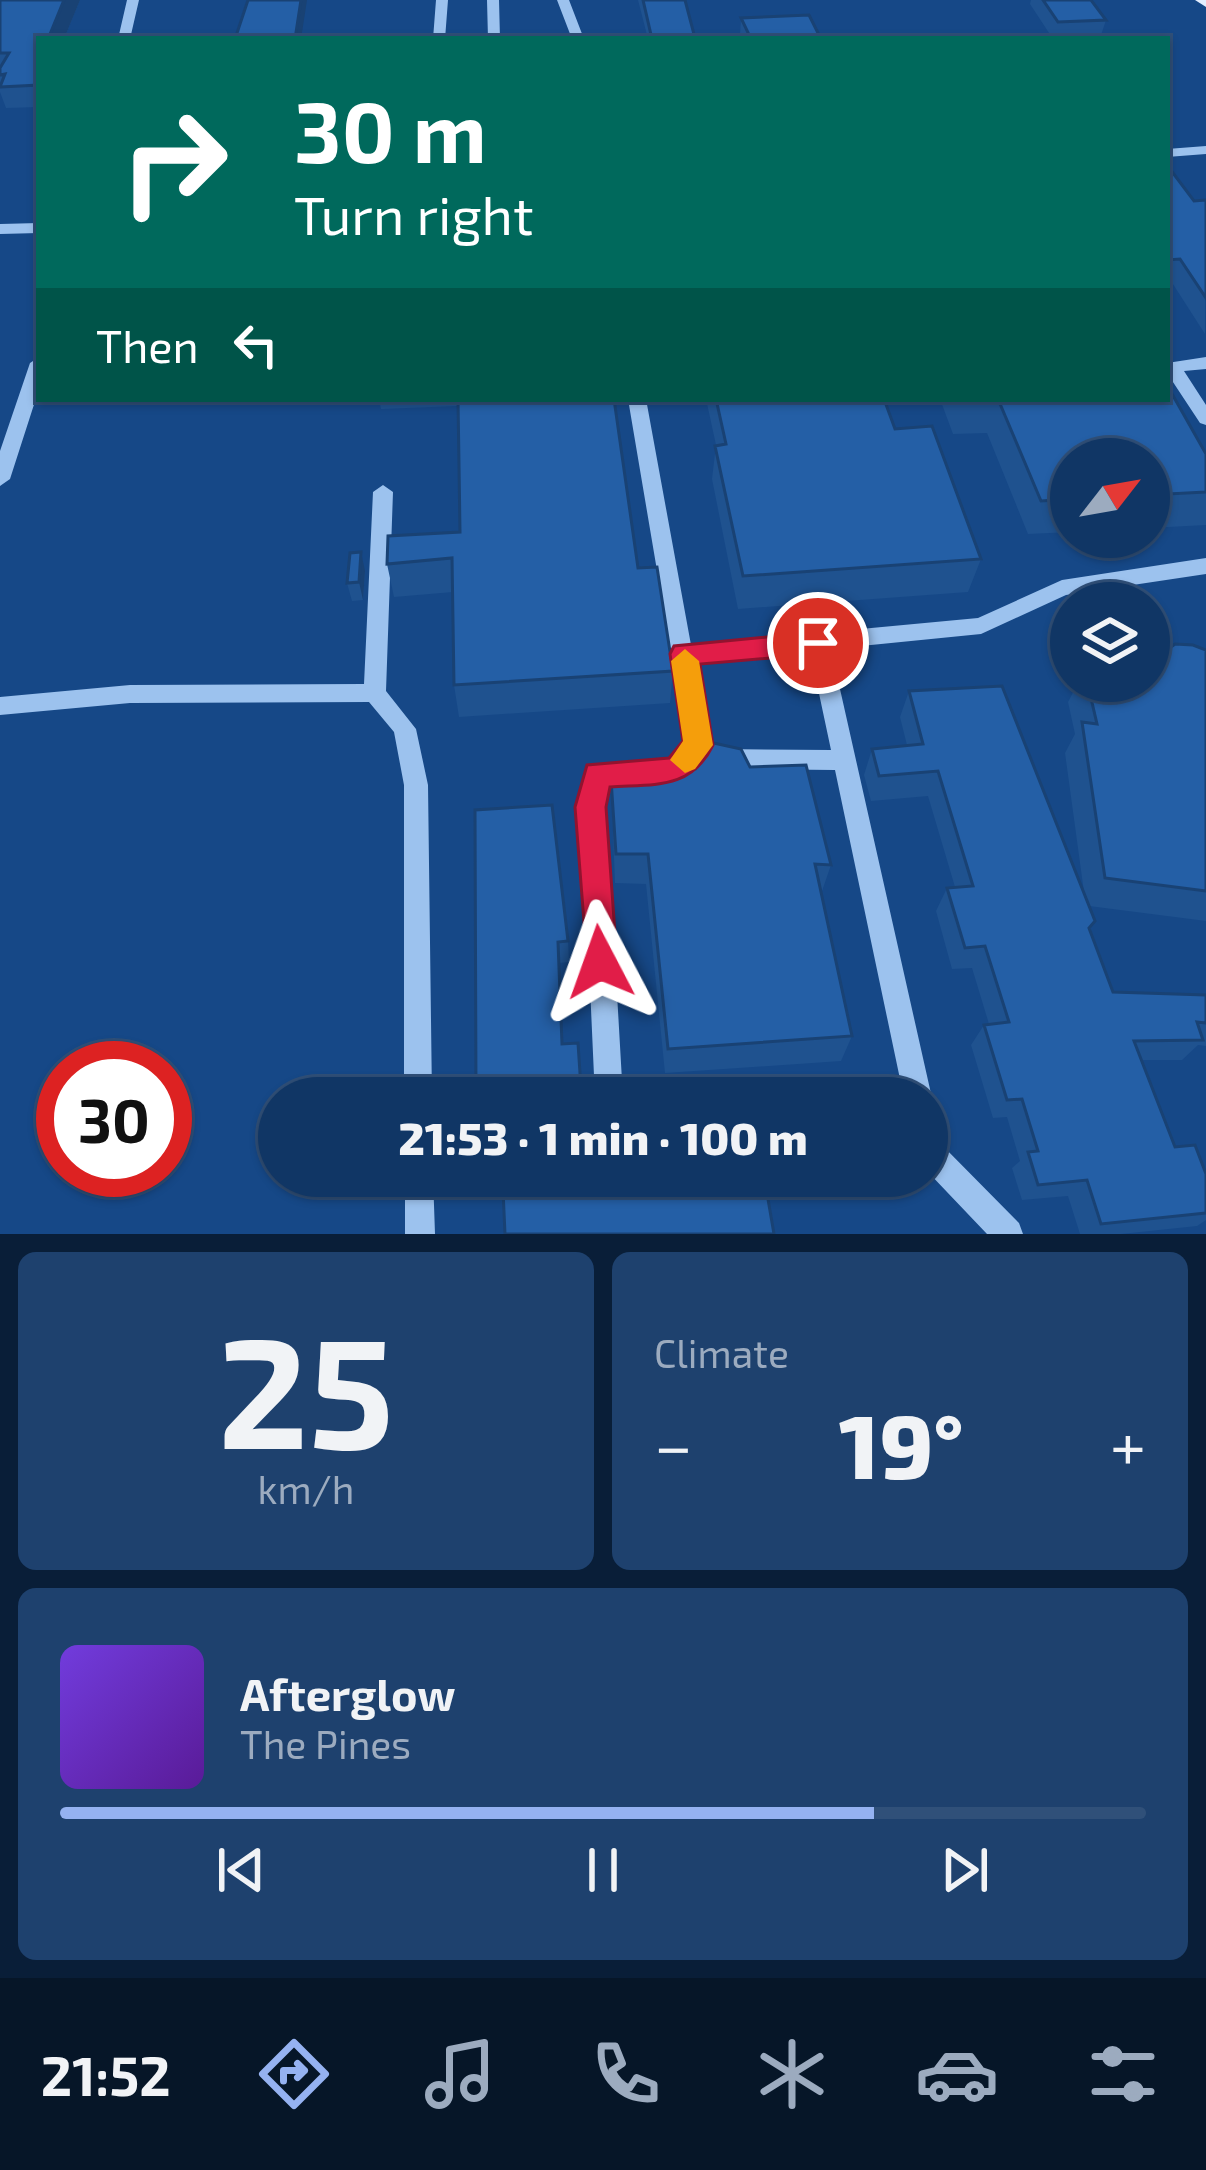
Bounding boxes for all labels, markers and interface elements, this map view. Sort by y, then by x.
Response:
text: 30 m [294,79,487,180]
icon: right [96,84,252,240]
text: Turn right [294,181,534,246]
icon: left [223,312,289,378]
text: Then [96,318,199,372]
north arrow [1050,438,1170,558]
map controls [1050,438,1170,702]
button: layers [1050,582,1170,702]
pin [767,592,869,694]
icon: arrive [785,610,851,676]
position arrow [537,899,663,1025]
speed limit sign: 30 [36,1041,192,1197]
text: 21:53 · 1 min · 100 m [398,1110,808,1164]
text: 25 [218,1293,394,1480]
text: Climate [654,1329,789,1376]
text: 19° [839,1389,963,1497]
text: − [654,1404,693,1483]
text: + [1110,1404,1146,1483]
text: km/h [258,1465,354,1512]
text: Afterglow [240,1666,456,1720]
text: The Pines [240,1720,411,1767]
icon: previous [208,1837,274,1903]
icon: pause [570,1837,636,1903]
icon: next [932,1837,998,1903]
icon: directions [252,2032,336,2116]
icon: music [418,2032,502,2116]
icon: phone [584,2032,668,2116]
icon: climate [750,2032,834,2116]
icon: car [915,2032,999,2116]
icon: filters [1081,2032,1165,2116]
text: 21:52 [41,2042,171,2107]

